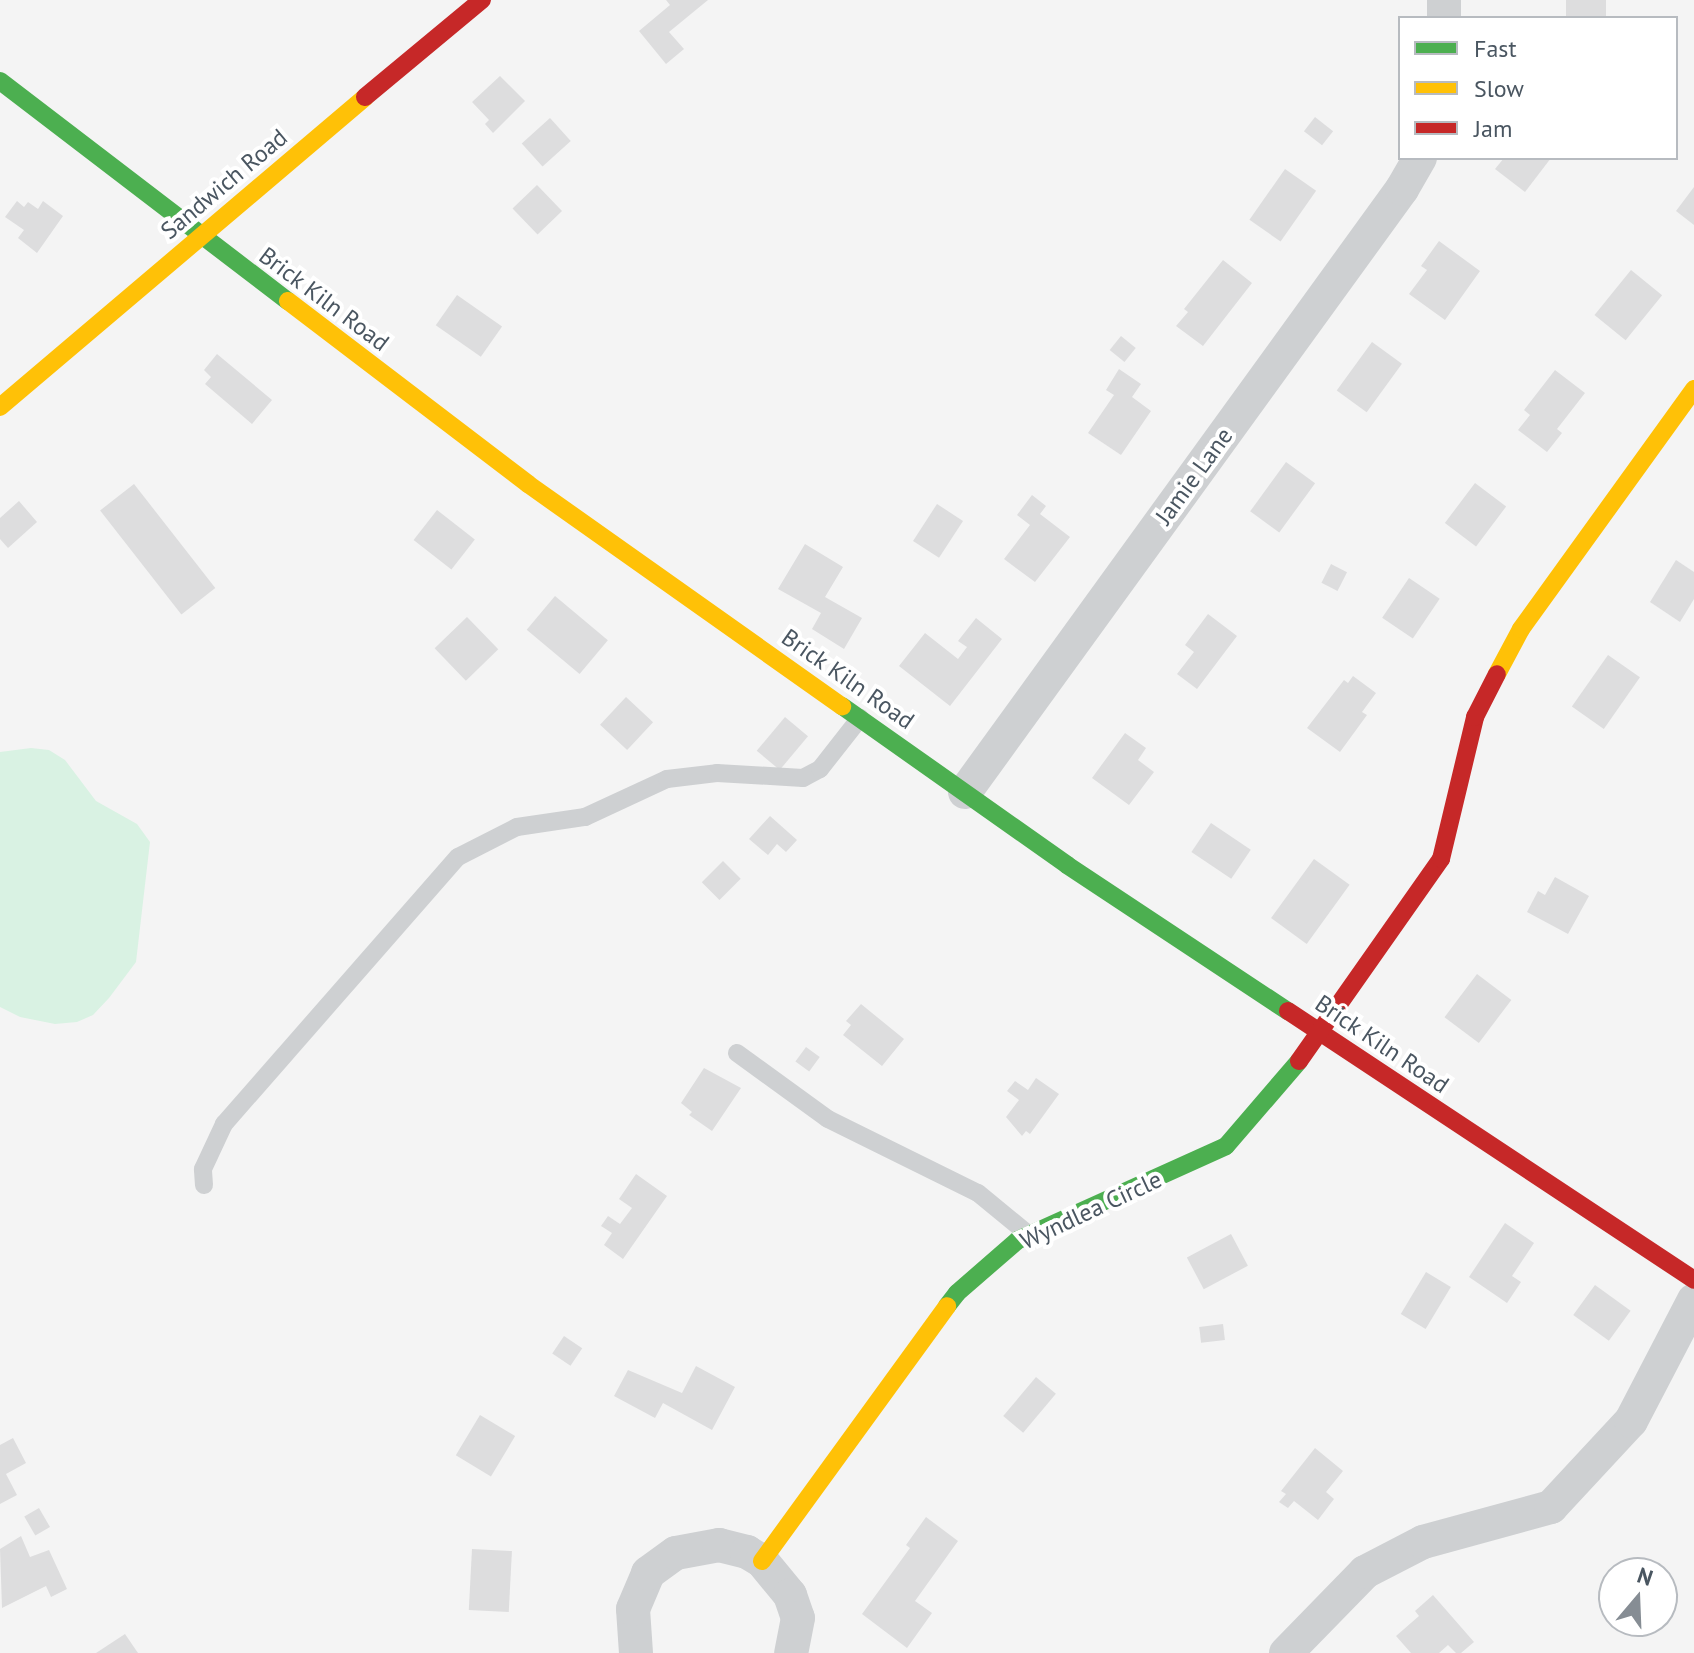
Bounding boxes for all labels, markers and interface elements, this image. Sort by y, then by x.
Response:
legend [1398,16,1678,160]
text: Fast [1474,33,1517,64]
text: Slow [1474,73,1524,104]
text: Jam [1474,113,1512,144]
street label: Sandwich Road [155,123,293,245]
street label: Brick Kiln Road [253,241,395,357]
street label: Jamie Lane [1149,422,1239,530]
street label: Brick Kiln Road [776,623,920,735]
street label: Brick Kiln Road [1309,989,1455,1099]
street label: Wyndlea Circle [1016,1165,1166,1255]
north arrow [1598,1557,1678,1637]
text: N [1634,1561,1657,1592]

